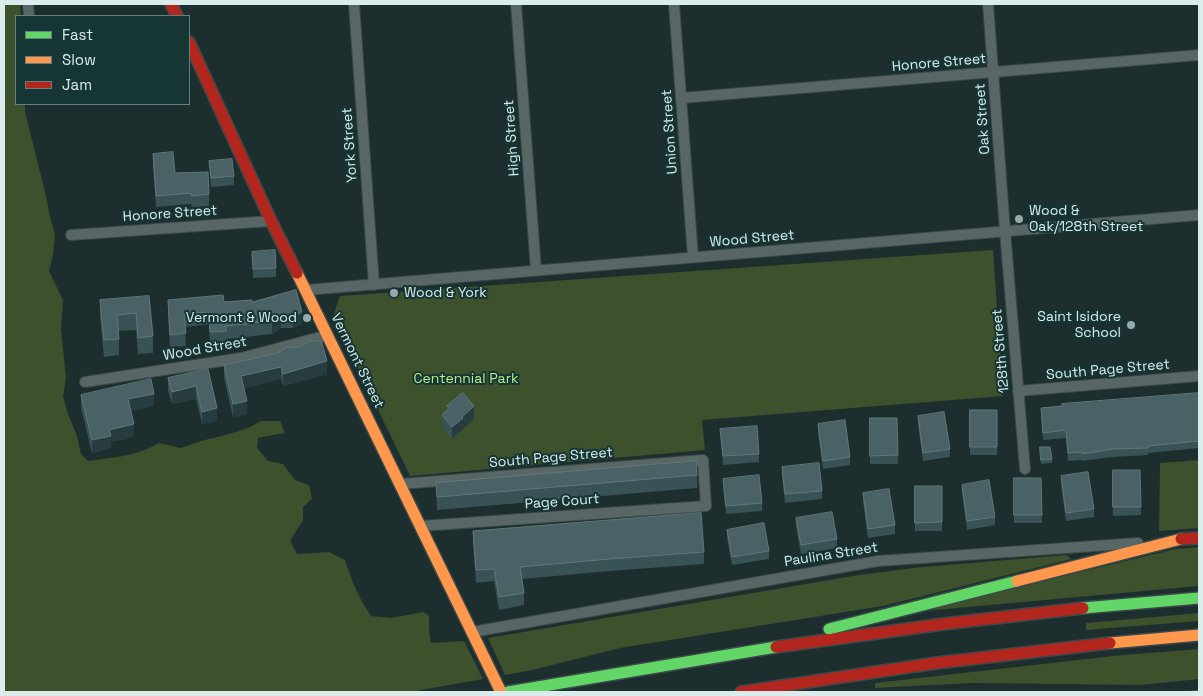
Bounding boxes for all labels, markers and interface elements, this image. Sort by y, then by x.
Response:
legend [15,15,190,105]
text: Fast [62,25,93,44]
text: Slow [62,50,96,69]
street label: Honore Street [891,51,987,75]
text: Jam [62,75,92,94]
street label: Oak Street [972,83,994,155]
street label: Union Street [659,89,681,175]
street label: High Street [501,99,523,177]
street label: York Street [339,107,361,183]
street label: Honore Street [122,202,218,226]
place label: Wood & Oak/128th Street [1029,203,1144,236]
marker: Wood & Oak/128th Street [1013,213,1025,225]
street label: Wood Street [709,227,795,251]
place label: Wood & York [404,285,487,301]
marker: Wood & York [388,287,400,299]
street label: 128th Street [989,308,1013,394]
place label: Saint Isidore School [1037,309,1121,342]
place label: Vermont & Wood [186,310,297,326]
street label: Vermont Street [327,311,387,411]
marker: Vermont & Wood [301,312,313,324]
marker: Saint Isidore School [1125,319,1137,331]
street label: Wood Street [162,333,248,365]
street label: South Page Street [1045,356,1171,384]
park label: Centennial Park [414,371,518,387]
street label: South Page Street [488,444,614,472]
street label: Page Court [524,491,600,513]
street label: Paulina Street [783,539,879,571]

